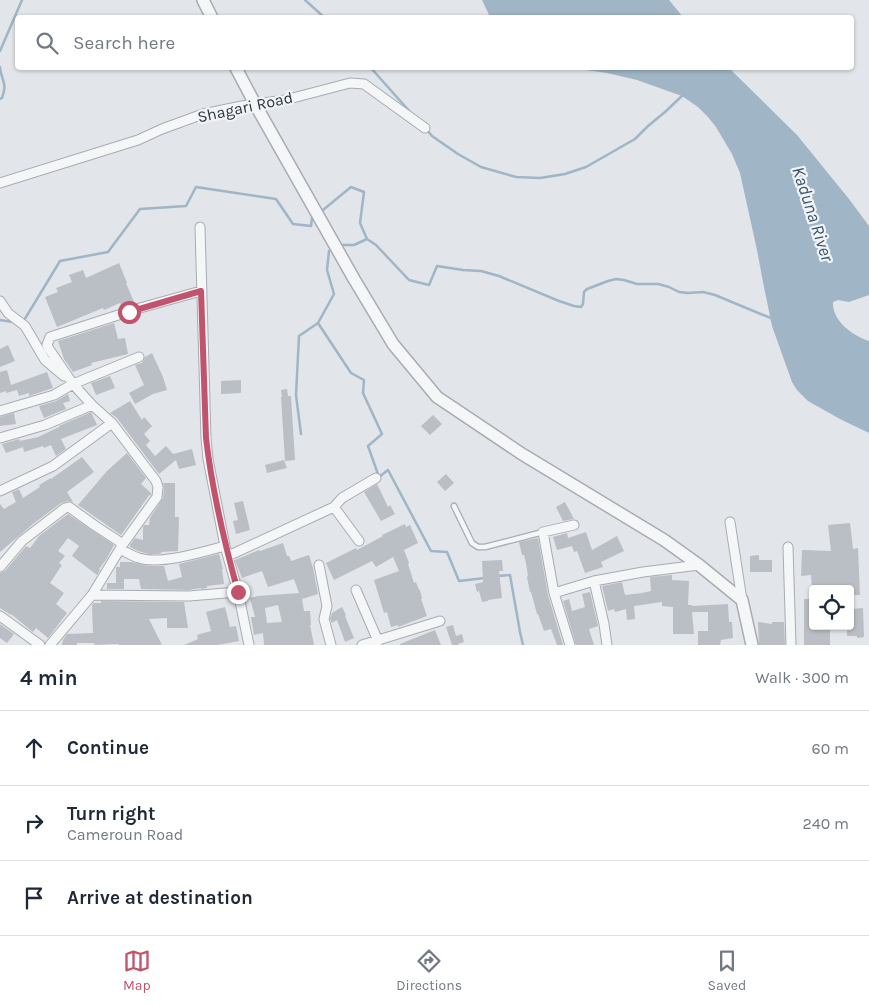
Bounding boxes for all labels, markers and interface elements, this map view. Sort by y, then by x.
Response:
search box [15,15,854,70]
icon: search [33,29,61,57]
text: Search here [73,32,175,54]
street label: Shagari Road [196,88,294,126]
water label: Kaduna River [787,164,839,265]
route start [118,301,141,324]
route end [227,581,250,604]
map controls [809,585,854,630]
button: locate [809,585,854,630]
text: 4 min [20,666,78,690]
text: Walk · 300 m [755,668,849,687]
icon: ahead [20,734,48,762]
text: Continue [67,737,149,759]
text: 60 m [812,739,849,758]
text: Turn right [67,803,156,825]
icon: right [20,809,48,837]
text: 240 m [803,814,849,833]
text: Cameroun Road [67,825,183,844]
icon: arrive [20,884,48,912]
text: Arrive at destination [67,887,253,909]
tab: Map [123,947,151,994]
tab: Directions [396,947,462,994]
tab: Saved [708,947,746,994]

